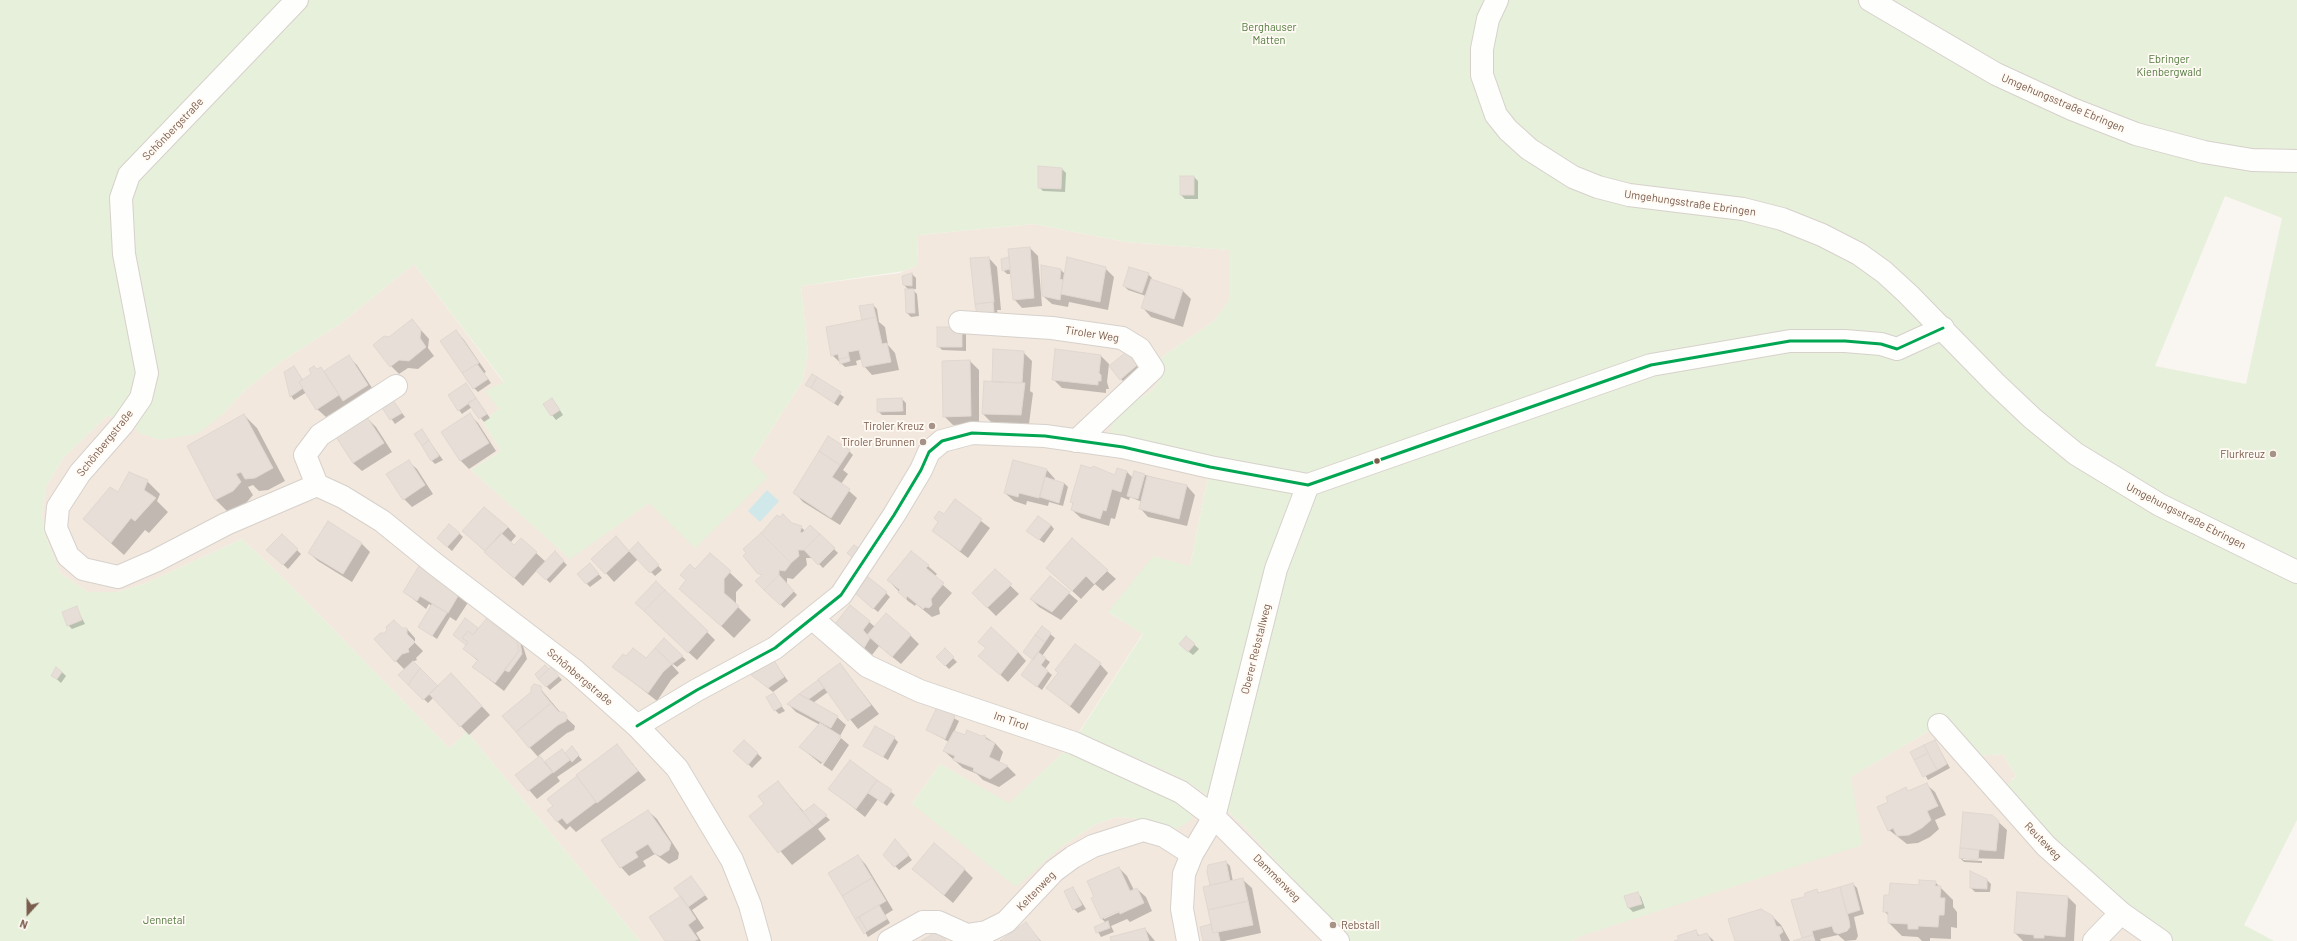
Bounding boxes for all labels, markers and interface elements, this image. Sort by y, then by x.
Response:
park label: Berghauser Matten [1241,20,1297,46]
park label: Ebringer Kienbergwald [2137,52,2201,78]
street label: Umgehungsstraße Ebringen [1999,71,2127,135]
street label: Schönbergstraße [140,95,206,163]
street label: Umgehungsstraße Ebringen [1623,187,1757,219]
street label: Tiroler Weg [1064,323,1120,345]
street label: Schönbergstraße [74,407,136,479]
place label: Tiroler Kreuz [863,419,924,433]
marker: Tiroler Kreuz [927,421,937,431]
place label: Tiroler Brunnen [841,435,915,449]
marker: Tiroler Brunnen [918,437,928,447]
place label: Flurkreuz [2220,447,2265,461]
marker: Flurkreuz [2268,449,2278,459]
unlabelled marker [1372,456,1382,466]
street label: Umgehungsstraße Ebringen [2124,480,2248,552]
street label: Oberer Rebstallweg [1238,602,1274,696]
street label: Schönbergstraße [544,646,616,708]
street label: Im Tirol [992,709,1030,733]
street label: Reuteweg [2022,819,2064,863]
street label: Dammenweg [1251,852,1303,904]
street label: Keltenweg [1014,868,1058,914]
north arrow [8,893,48,933]
park label: Jennetal [143,913,185,927]
text: N [18,917,29,932]
place label: Rebstall [1341,918,1380,932]
marker: Rebstall [1328,920,1338,930]

